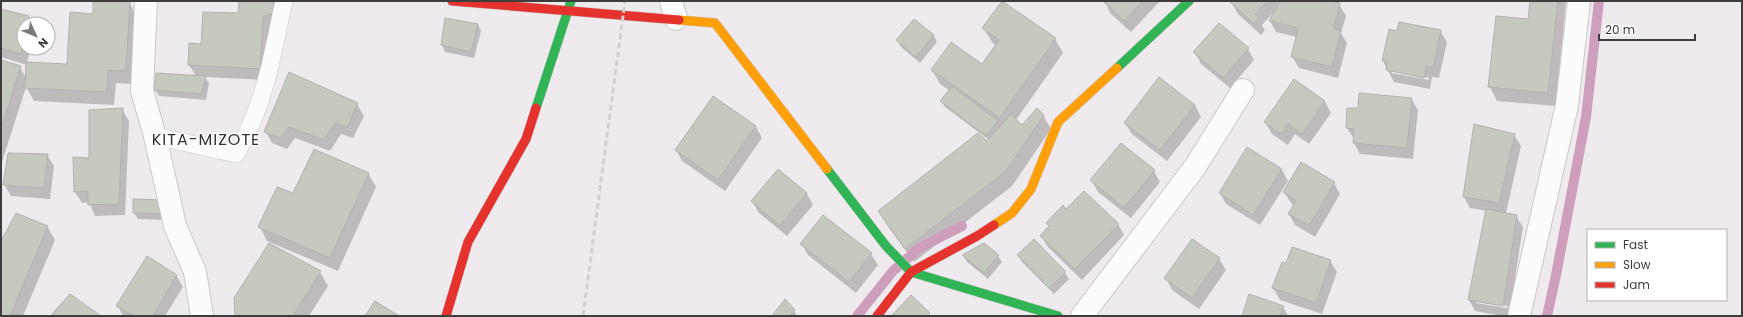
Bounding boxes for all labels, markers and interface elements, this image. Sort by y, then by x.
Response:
north arrow [16,16,56,56]
scale bar [1599,16,1695,42]
text: 20 m [1605,21,1635,38]
text: N [35,34,52,51]
district label: KITA-MIZOTE [152,128,260,151]
legend [1587,229,1727,301]
text: Fast [1623,236,1648,253]
text: Slow [1623,256,1651,273]
text: Jam [1623,276,1650,293]

